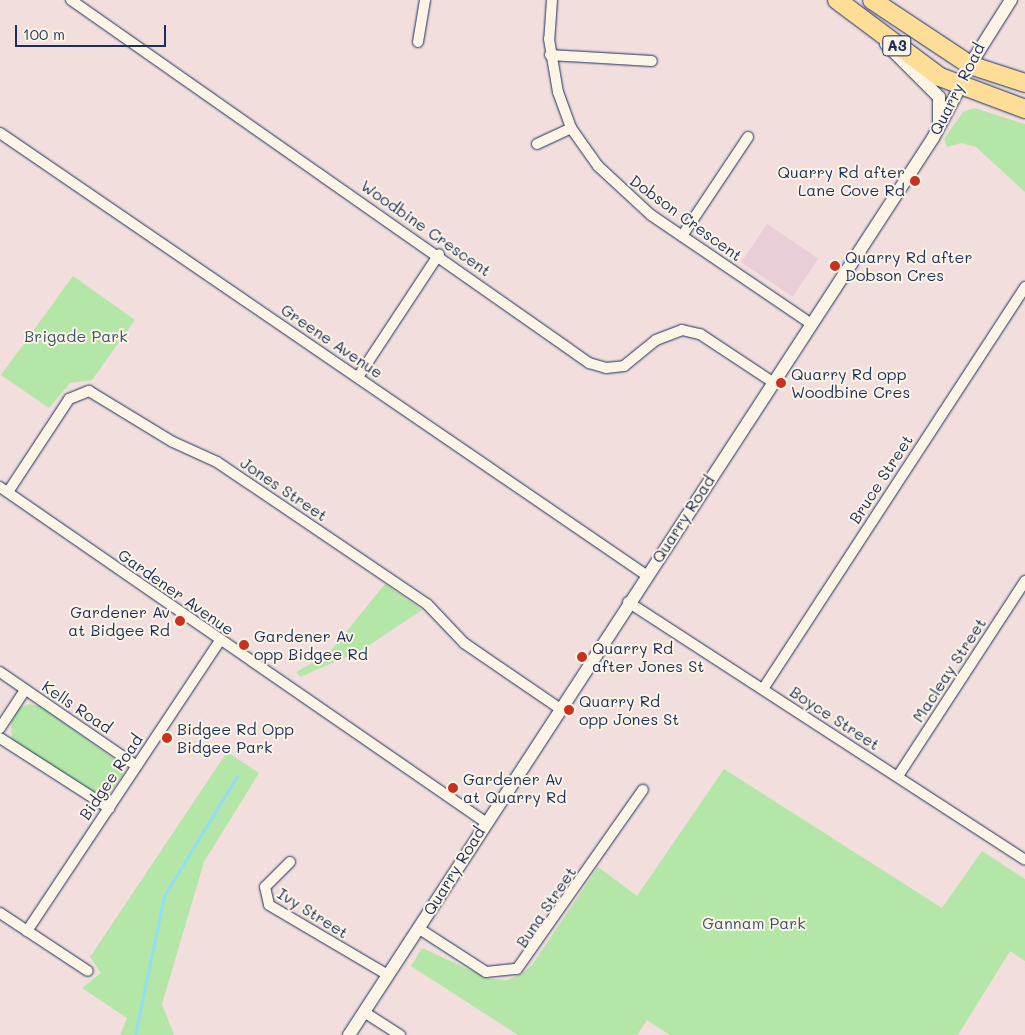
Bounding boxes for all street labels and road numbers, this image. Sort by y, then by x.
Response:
road number: A3 [882,34,912,58]
street label: Quarry Road [926,40,988,138]
street label: Dobson Crescent [626,171,746,265]
street label: Woodbine Crescent [357,176,495,280]
street label: Greene Avenue [277,300,387,382]
street label: Bruce Street [845,431,917,527]
street label: Jones Street [237,453,331,525]
street label: Quarry Road [648,472,718,566]
street label: Gardener Avenue [114,545,238,639]
street label: Macleay Street [908,614,990,726]
street label: Kells Road [38,677,116,737]
street label: Boyce Street [787,682,883,754]
street label: Bidgee Road [75,731,147,823]
street label: Quarry Road [419,823,489,919]
street label: Buna Street [512,863,580,951]
street label: Ivy Street [274,884,352,942]

